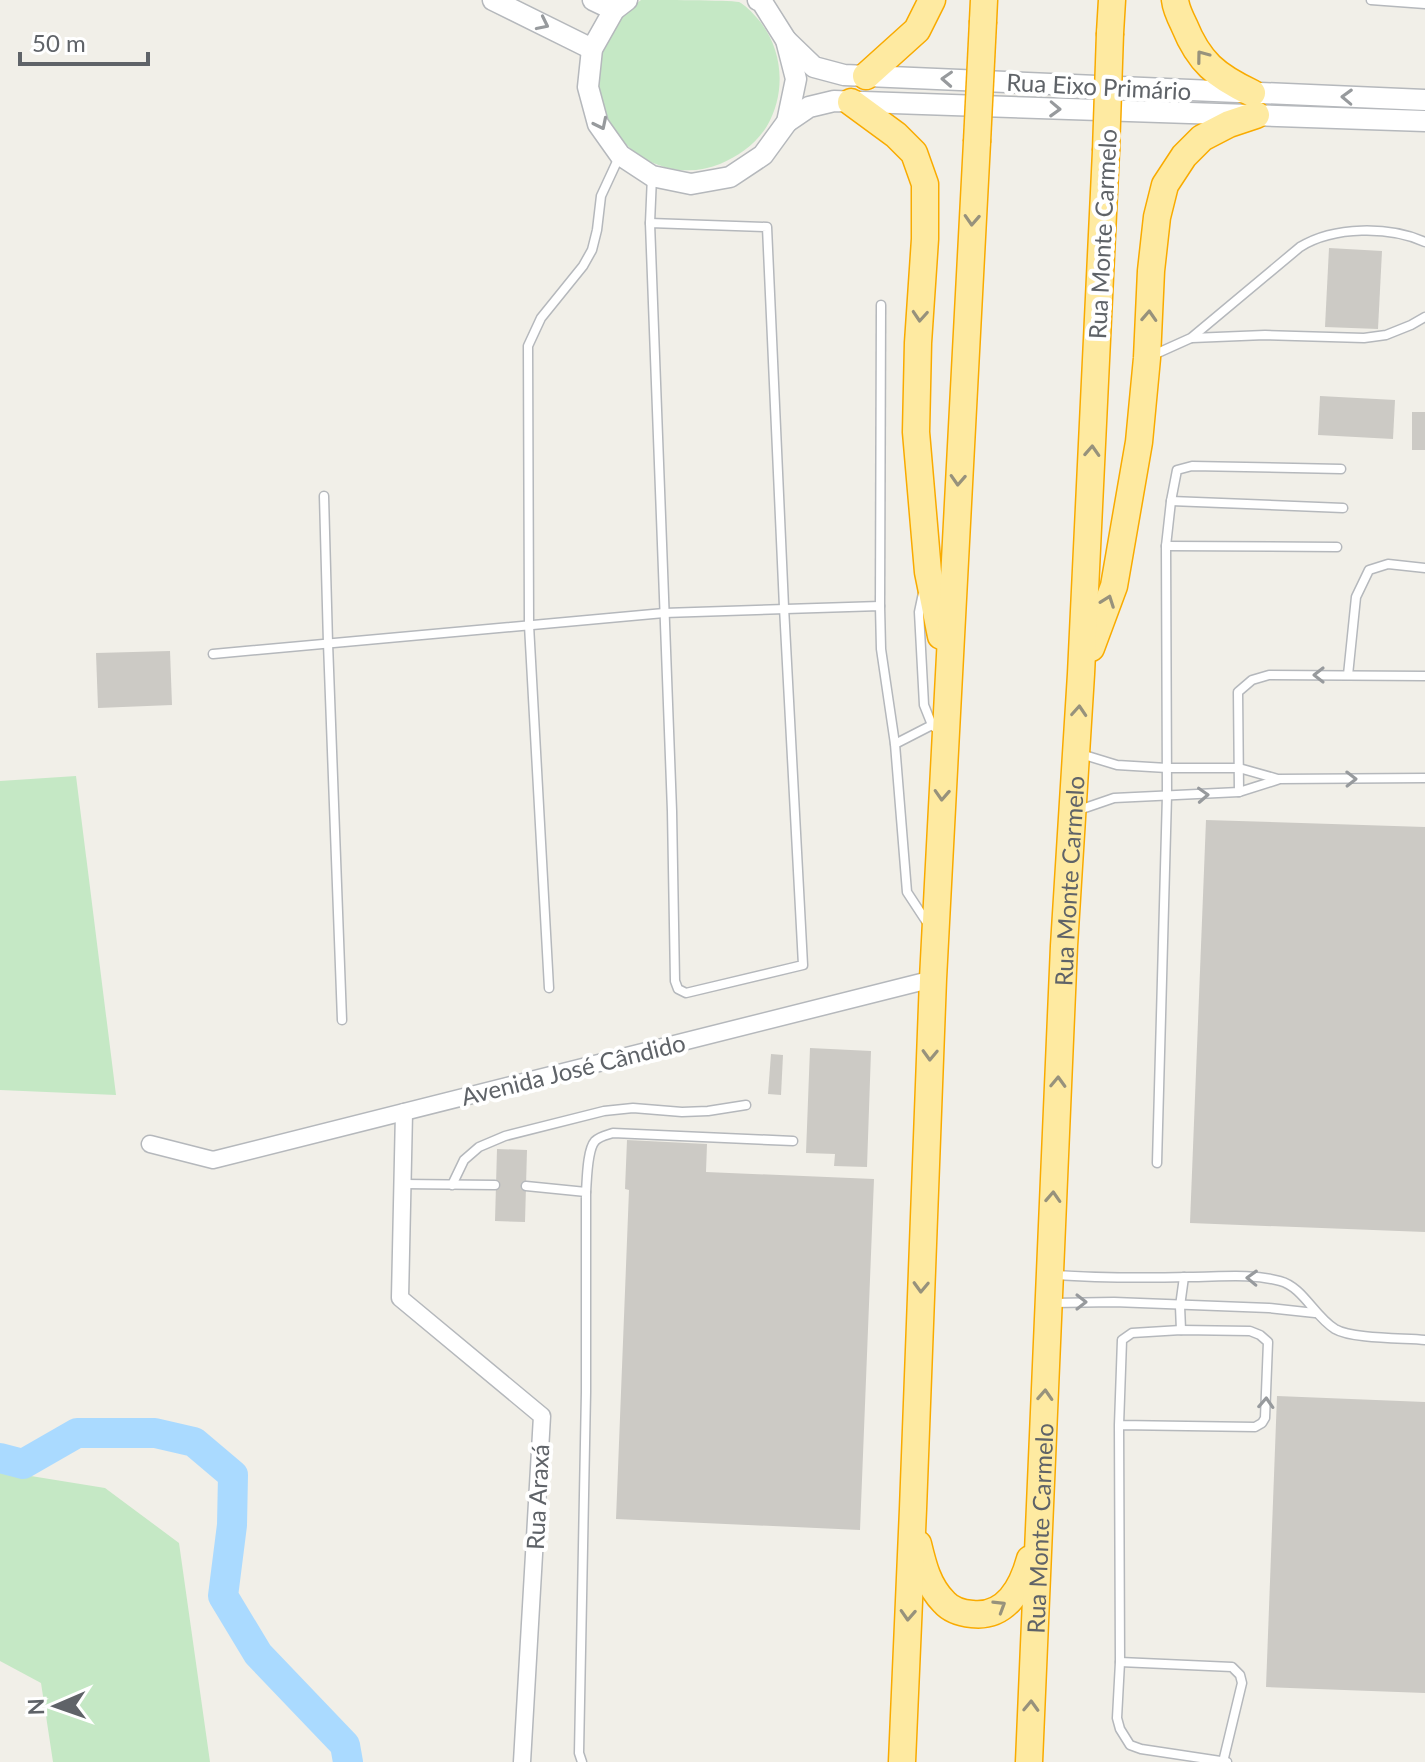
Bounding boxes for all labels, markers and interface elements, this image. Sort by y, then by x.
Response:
one-way arrow [534,15,549,30]
scale bar [20,16,148,66]
text: 50 m [32,28,86,57]
one-way arrow [1197,50,1211,65]
street label: Rua Eixo Primário [1006,67,1192,105]
one-way arrow [940,71,953,88]
one-way arrow [1340,88,1353,105]
one-way arrow [1049,100,1062,117]
one-way arrow [591,116,606,130]
street label: Rua Monte Carmelo [1082,128,1122,340]
one-way arrow [964,214,981,227]
one-way arrow [912,309,929,322]
one-way arrow [1140,309,1157,322]
one-way arrow [1083,444,1100,457]
one-way arrow [950,474,967,487]
one-way arrow [1099,595,1115,609]
one-way arrow [1312,666,1325,684]
one-way arrow [1070,704,1087,717]
one-way arrow [1345,770,1358,787]
street label: Rua Monte Carmelo [1048,775,1089,987]
one-way arrow [1197,786,1210,803]
one-way arrow [933,789,950,802]
street label: Avenida José Cândido [458,1027,688,1111]
one-way arrow [921,1049,938,1062]
one-way arrow [1050,1075,1067,1088]
one-way arrow [1045,1190,1062,1203]
one-way arrow [1245,1269,1258,1286]
one-way arrow [912,1281,930,1294]
one-way arrow [1075,1293,1088,1311]
one-way arrow [1036,1388,1053,1401]
one-way arrow [1257,1396,1274,1409]
street label: Rua Monte Carmelo [1020,1422,1058,1634]
street label: Rua Araxá [520,1443,554,1551]
one-way arrow [991,1601,1005,1616]
one-way arrow [900,1609,917,1622]
north arrow [16,1666,96,1746]
text: N [22,1698,49,1716]
one-way arrow [1023,1699,1040,1712]

